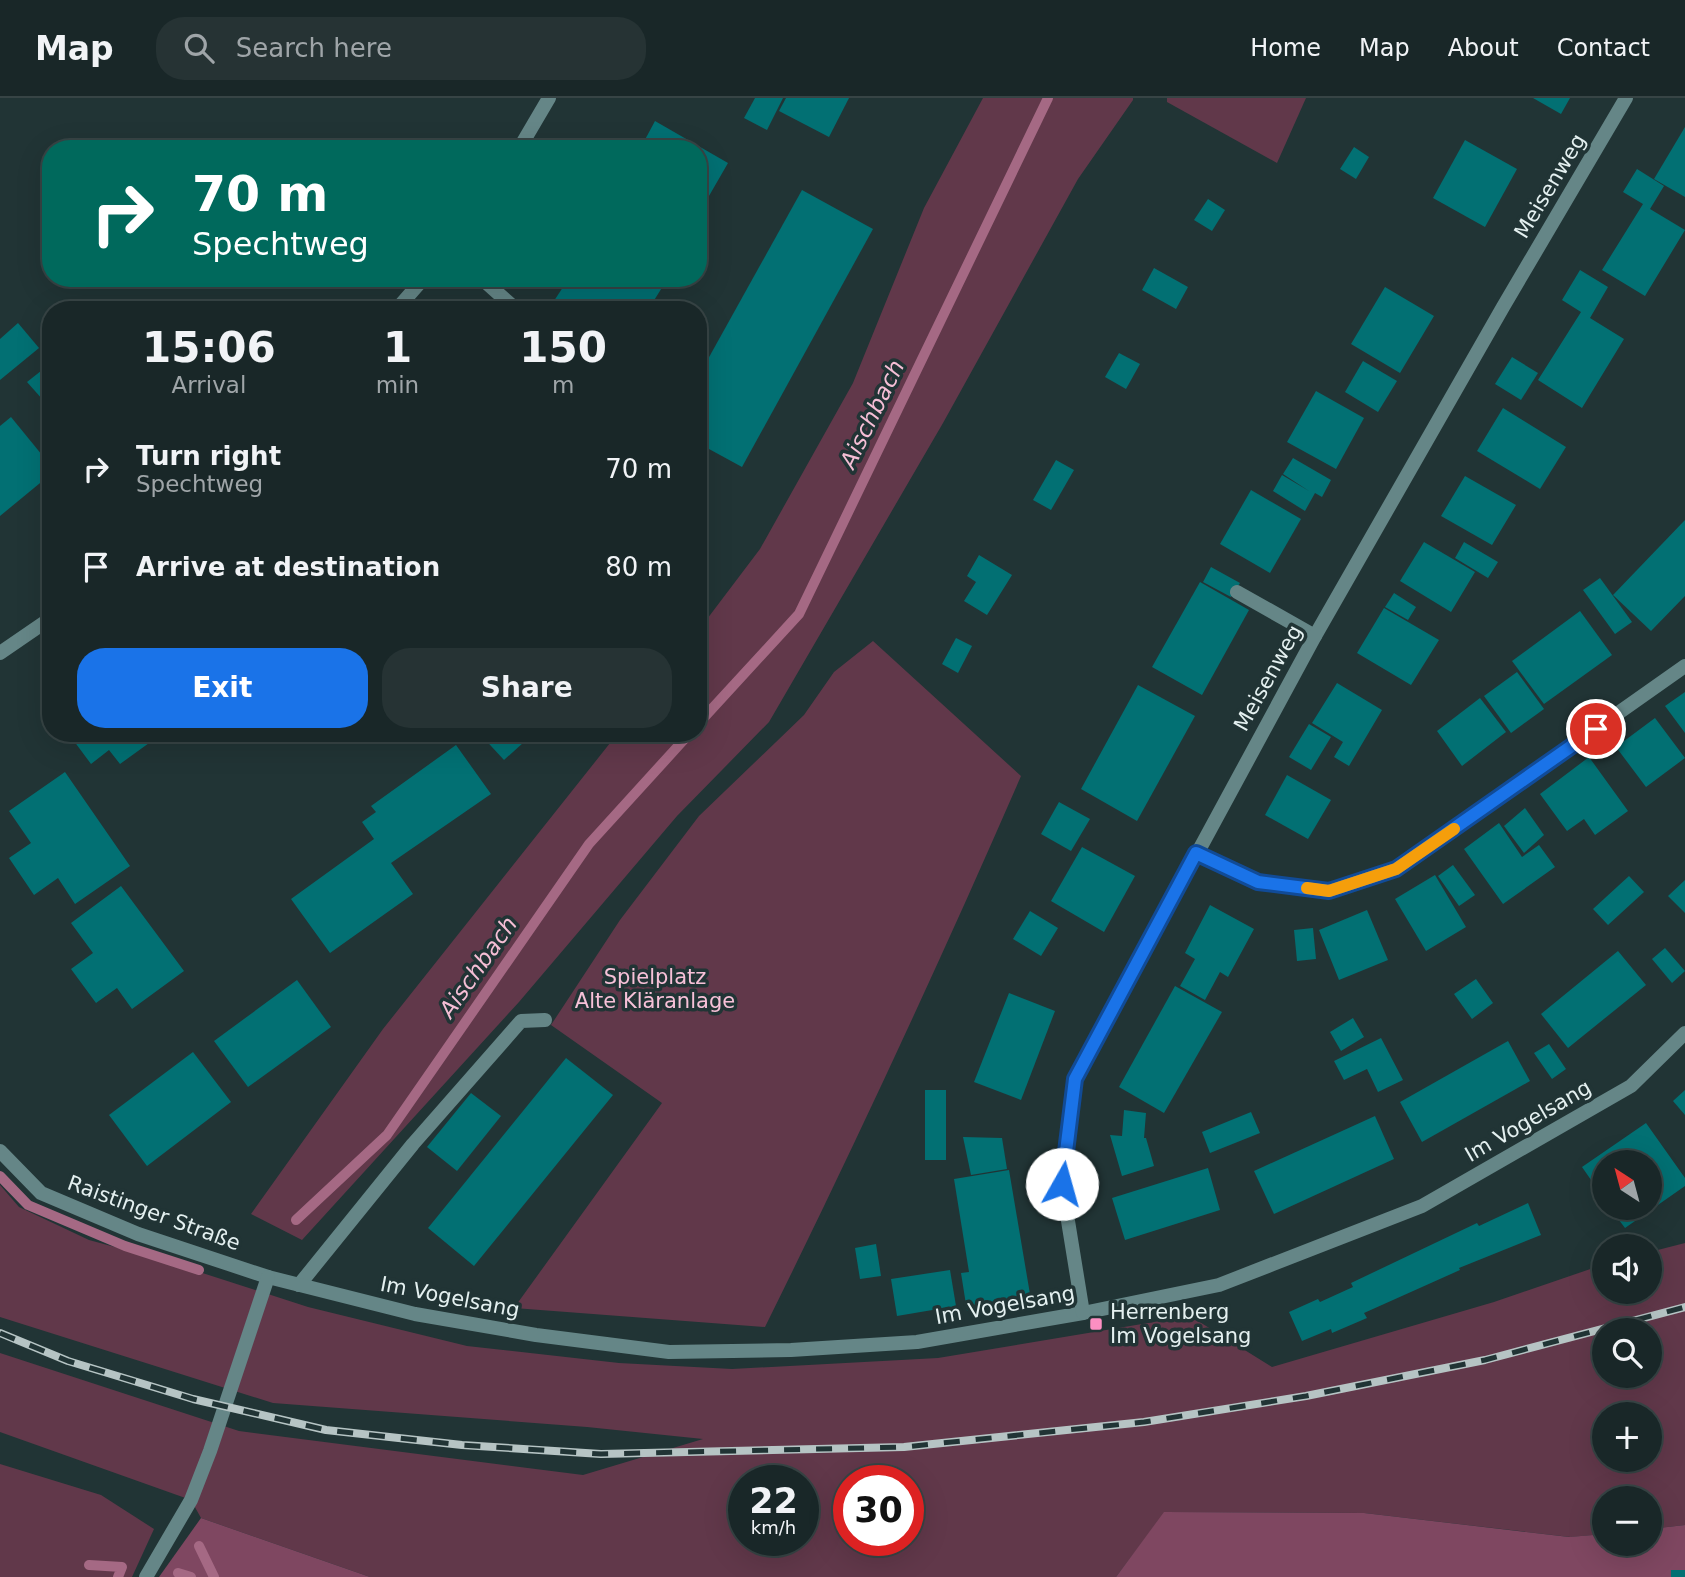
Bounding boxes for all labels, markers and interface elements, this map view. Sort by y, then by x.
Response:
search box [156,17,646,80]
text: Map [35,29,114,68]
icon: search [180,29,218,67]
text: Search here [236,33,392,63]
text: Home [1250,34,1321,62]
text: Map [1359,34,1410,62]
text: About [1448,34,1519,62]
text: Contact [1557,34,1650,62]
street label: Meisenweg [1509,129,1591,243]
text: 70 m [192,166,328,223]
icon: right [77,168,168,259]
text: Spechtweg [192,225,369,263]
text: 15:06 [142,323,276,372]
text: 1 [383,323,412,372]
text: 150 [519,323,607,372]
water label: Aischbach [834,356,909,474]
text: Arrival [172,372,246,398]
text: min [376,372,419,398]
text: m [552,372,574,398]
text: Turn right [136,441,281,471]
icon: right [77,450,115,488]
text: 70 m [605,454,672,484]
text: Spechtweg [136,471,263,497]
icon: arrive [77,548,115,586]
text: Arrive at destination [136,552,440,582]
text: 80 m [605,552,672,582]
street label: Meisenweg [1229,621,1307,735]
button: Exit [77,648,368,728]
button: Share [382,648,672,728]
pin [1566,699,1626,759]
icon: arrive [1577,710,1615,748]
water label: Aischbach [433,912,522,1024]
park label: Spielplatz Alte Kläranlage [575,965,735,1013]
street label: Im Vogelsang [1461,1075,1595,1167]
position arrow [1025,1147,1099,1221]
north arrow [1592,1150,1662,1220]
map controls [1592,1150,1662,1556]
street label: Raistinger Straße [64,1171,244,1255]
button: sound [1592,1234,1662,1304]
street label: Im Vogelsang [378,1272,522,1322]
street label: Im Vogelsang [933,1281,1077,1329]
place label: Herrenberg Im Vogelsang [1110,1300,1251,1348]
marker: Herrenberg Im Vogelsang [1088,1316,1104,1332]
button: search [1592,1318,1662,1388]
button: + [1592,1402,1662,1472]
speed limit sign: 30 [833,1465,924,1556]
text: 22 [749,1481,798,1521]
button: − [1592,1486,1662,1556]
text: km/h [751,1517,796,1538]

